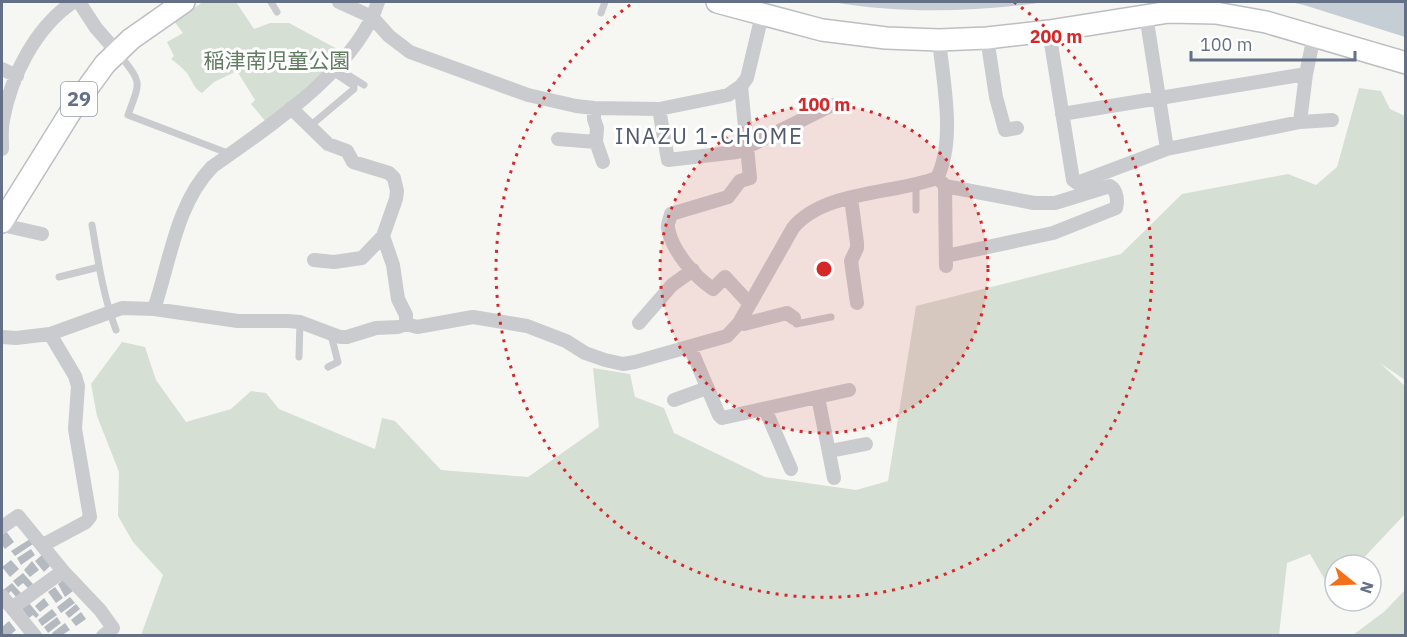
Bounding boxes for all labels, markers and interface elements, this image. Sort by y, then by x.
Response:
scale bar [1191,24,1354,62]
text: 200 m [1030,25,1082,48]
text: 100 m [1200,33,1252,56]
park label: 稲津南児童公園 [204,46,351,74]
road number: 29 [61,82,97,116]
text: 100 m [798,93,850,116]
district label: INAZU 1-CHOME [615,121,803,150]
centre of rings [814,259,834,279]
north arrow [1323,553,1383,613]
text: N [1356,579,1379,596]

